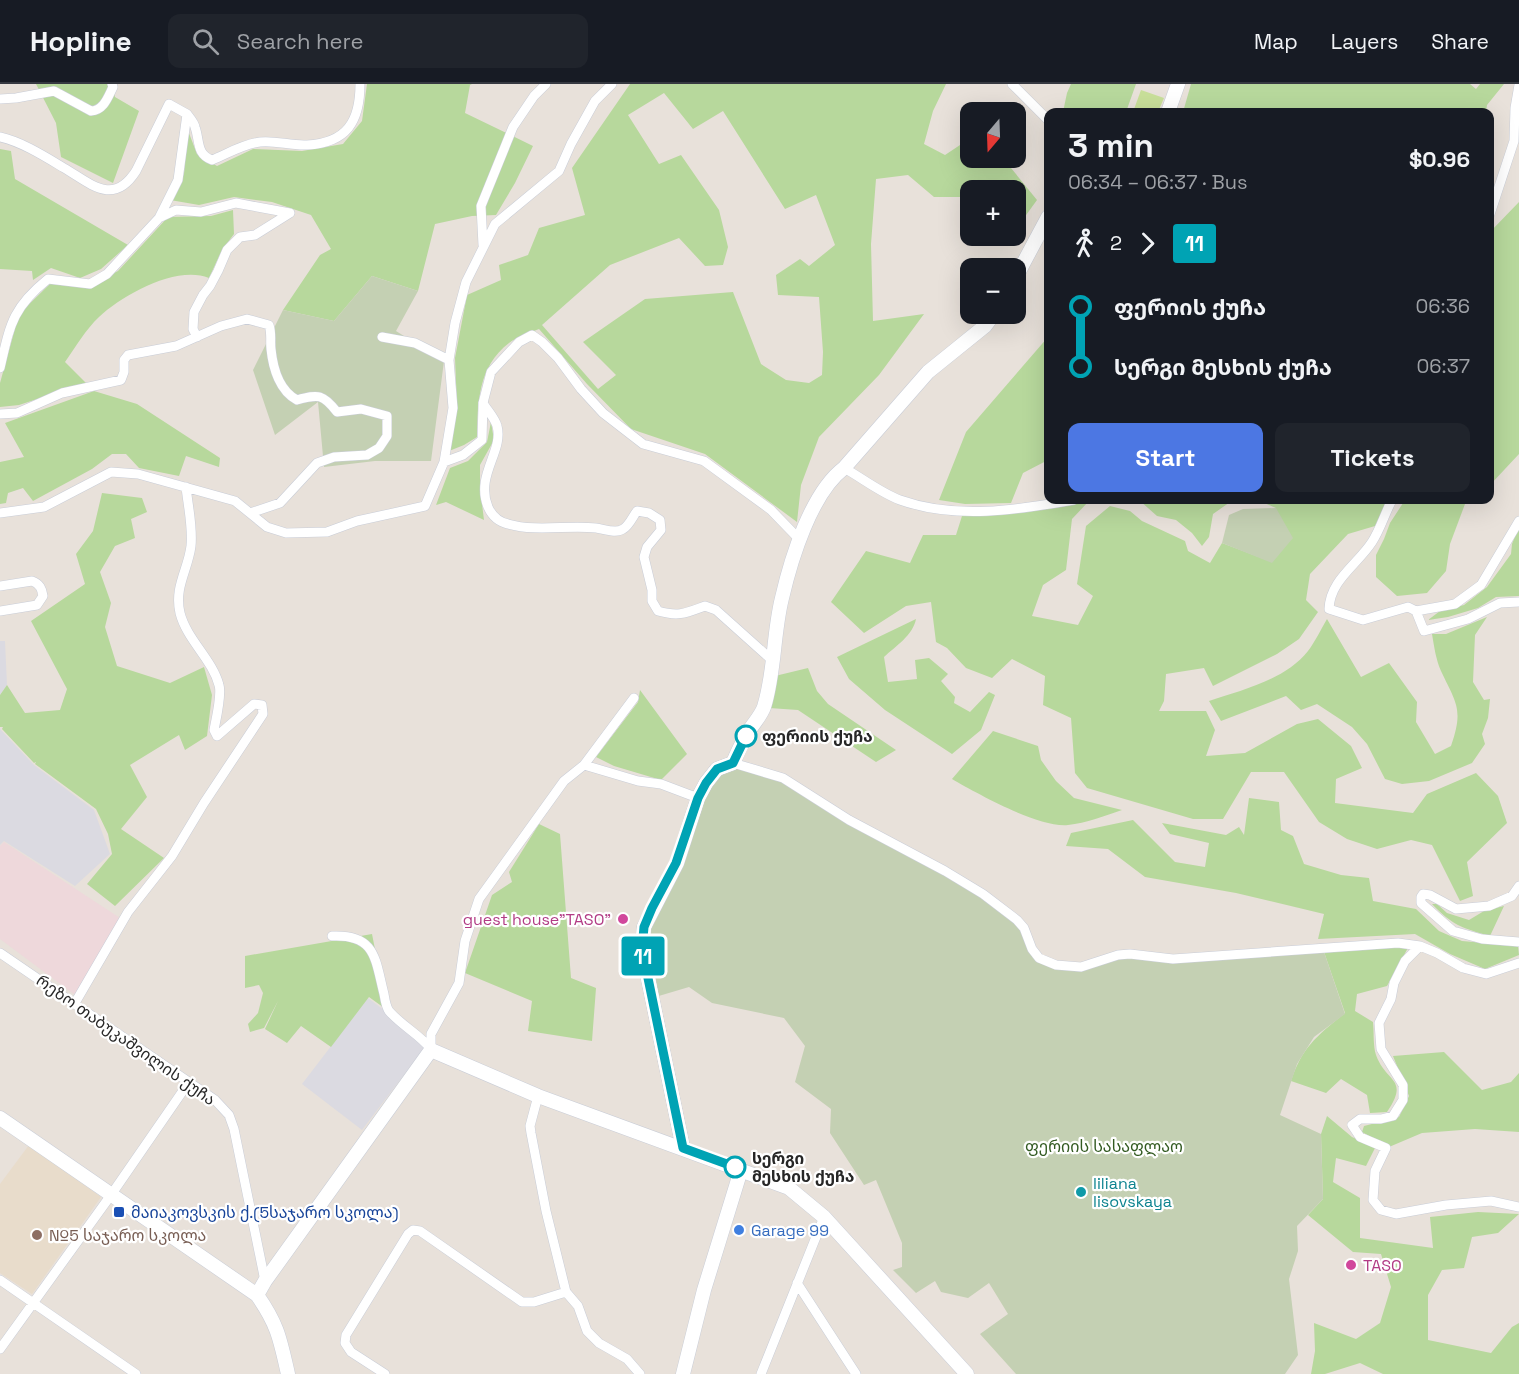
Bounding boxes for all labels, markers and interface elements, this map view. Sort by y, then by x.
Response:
search box [168,14,588,68]
text: Hopline [30,23,132,59]
icon: search [189,25,222,58]
text: Search here [237,27,363,55]
text: Map [1254,28,1298,55]
text: Layers [1331,28,1398,55]
text: Share [1431,28,1489,55]
north arrow [960,102,1026,168]
map controls [960,102,1026,324]
text: 3 min [1068,125,1154,167]
text: $0.96 [1409,145,1470,173]
text: 06:34 – 06:37 · Bus [1068,169,1247,195]
button: + [960,180,1026,246]
icon: walk [1068,227,1101,260]
icon: forward [1131,227,1164,260]
text: 2 [1110,230,1122,256]
text: 11 [1185,230,1204,257]
button: − [960,258,1026,324]
text: ფერიის ქუჩა [1114,293,1266,321]
text: 06:36 [1416,293,1470,319]
text: სერგი მესხის ქუჩა [1114,353,1332,381]
text: 06:37 [1417,353,1470,379]
button: Start [1068,423,1263,492]
button: Tickets [1275,423,1470,492]
marker: ფერიის ქუჩა [735,725,757,747]
place label: ფერიის ქუჩა [762,726,873,747]
place label: guest house"TASO" [463,909,611,930]
marker: guest house"TASO" [616,912,630,926]
line badge: 11 [616,936,670,976]
text: 11 [634,943,652,970]
street label: რეზო თაბუკაშვილის ქუჩა [32,970,220,1110]
park label: ფერიის სასაფლაო [1025,1136,1183,1157]
place label: სერგი მესხის ქუჩა [752,1148,854,1187]
marker: სერგი მესხის ქუჩა [724,1156,746,1178]
place label: liliana lisovskaya [1093,1173,1172,1212]
marker: liliana lisovskaya [1074,1185,1088,1199]
place label: მაიაკოვსკის ქ.(5საჯარო სკოლა) [131,1202,398,1223]
marker: მაიაკოვსკის ქ.(5საჯარო სკოლა) [112,1205,126,1219]
place label: Garage 99 [751,1220,829,1241]
marker: Garage 99 [732,1223,746,1237]
place label: №5 საჯარო სკოლა [49,1225,206,1246]
marker: №5 საჯარო სკოლა [30,1228,44,1242]
place label: TASO [1363,1255,1402,1276]
marker: TASO [1344,1258,1358,1272]

